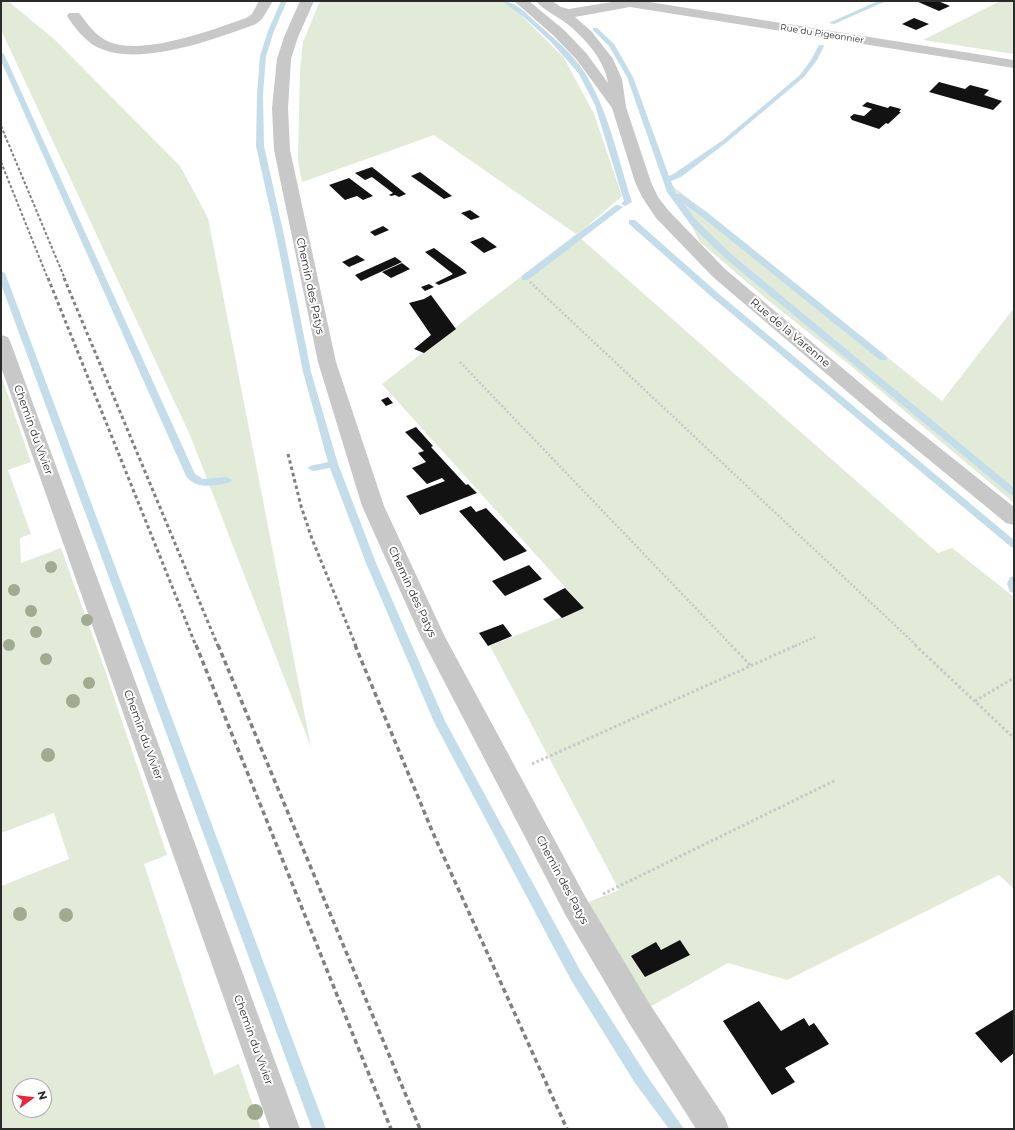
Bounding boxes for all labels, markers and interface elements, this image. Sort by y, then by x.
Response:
street label: Rue du Pigeonnier [779,22,865,46]
street label: Chemin des Patys [293,236,327,336]
street label: Rue de la Varenne [747,296,833,370]
street label: Chemin du Vivier [11,383,55,477]
street label: Chemin des Patys [385,544,439,640]
street label: Chemin du Vivier [121,688,165,782]
street label: Chemin des Patys [533,833,591,927]
street label: Chemin du Vivier [231,993,275,1087]
north arrow [12,1078,52,1118]
text: N [35,1089,51,1101]

